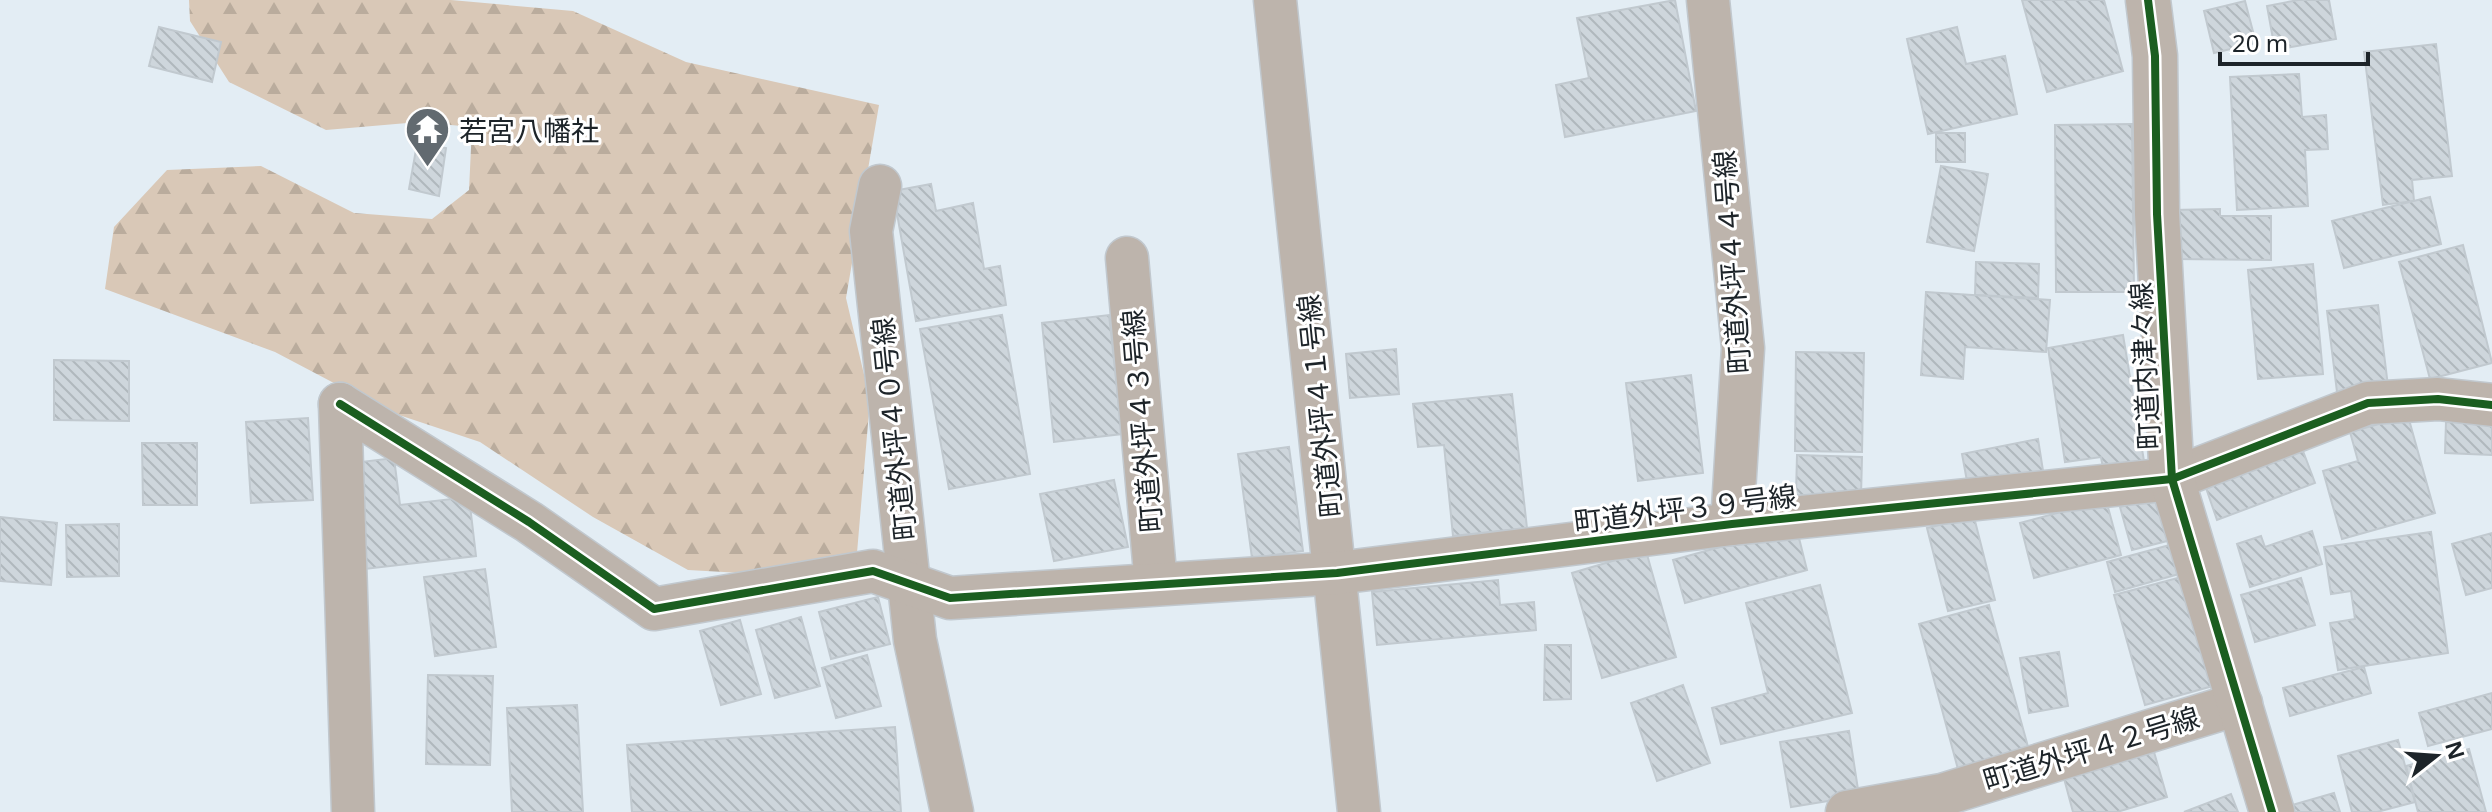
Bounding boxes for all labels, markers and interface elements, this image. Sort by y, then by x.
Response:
scale bar [2220,16,2368,66]
text: 20 m [2232,26,2288,59]
temple icon: 若宮八幡社 [404,106,452,169]
place label: 若宮八幡社 [459,111,599,149]
street label: 町道外坪４４号線 [1704,149,1758,375]
street label: 町道内津々線 [2121,281,2167,451]
street label: 町道外坪４１号線 [1288,293,1350,519]
street label: 町道外坪４３号線 [1112,308,1170,534]
street label: 町道外坪４０号線 [862,316,924,542]
street label: 町道外坪３９号線 [1572,475,1798,541]
street label: 町道外坪４２号線 [1978,697,2204,799]
north arrow [2396,716,2476,796]
text: N [2439,737,2473,763]

